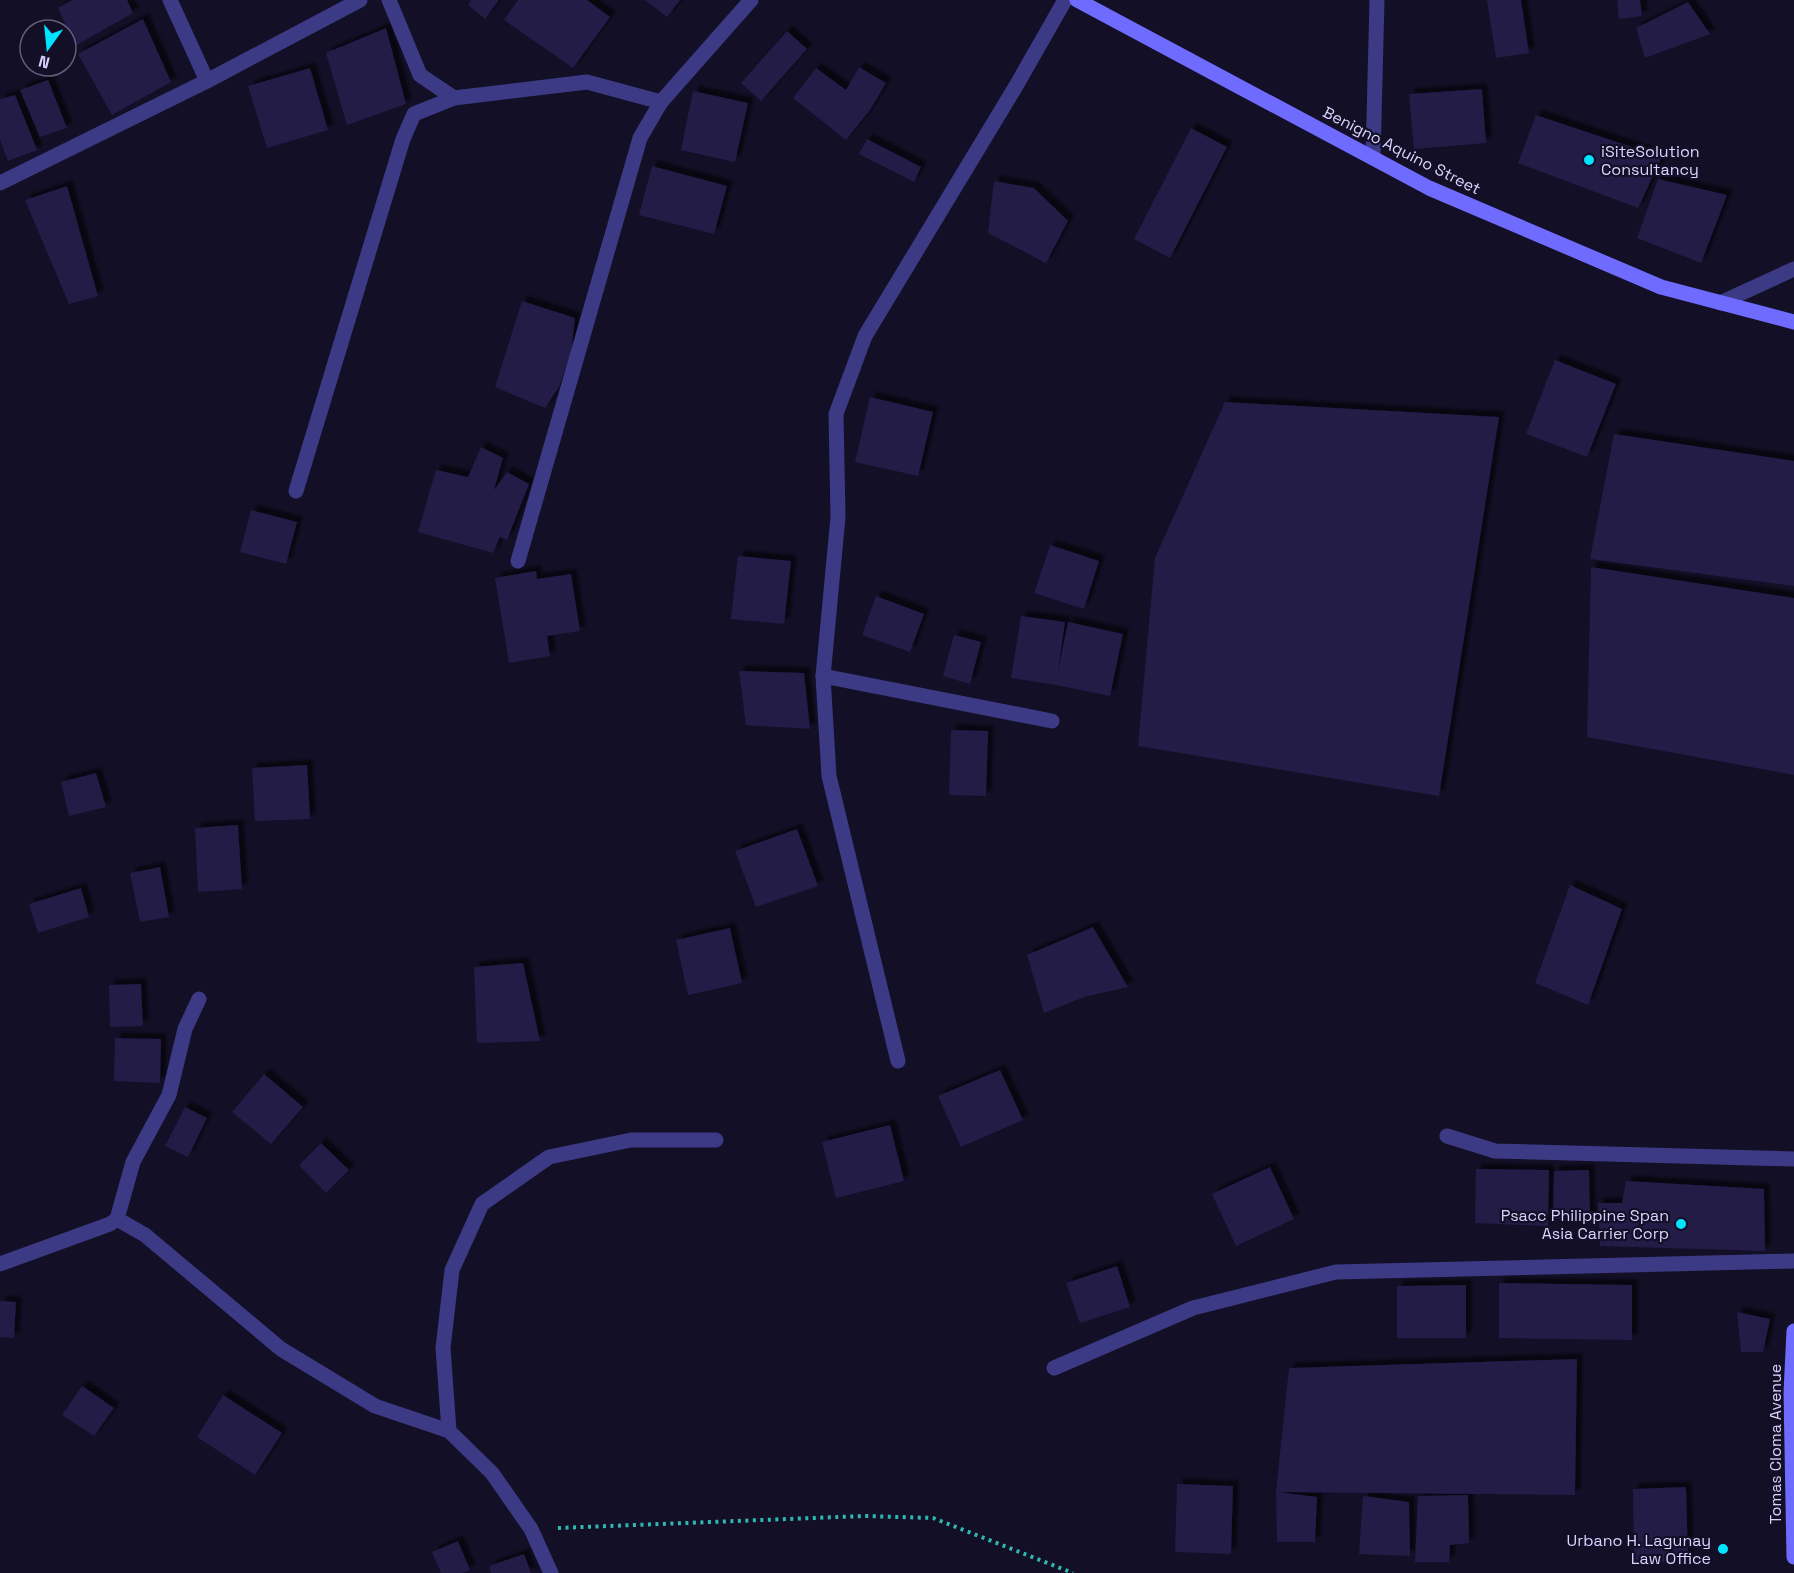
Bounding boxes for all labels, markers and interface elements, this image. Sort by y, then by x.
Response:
north arrow [18,18,78,78]
text: N [36,50,52,74]
street label: Benigno Aquino Street [1319,101,1484,199]
place label: iSiteSolution Consultancy [1601,141,1700,180]
marker: iSiteSolution Consultancy [1582,153,1596,167]
place label: Psacc Philippine Span Asia Carrier Corp [1501,1205,1669,1244]
marker: Psacc Philippine Span Asia Carrier Corp [1674,1217,1688,1231]
street label: Tomas Cloma Avenue [1765,1364,1786,1524]
place label: Urbano H. Lagunay Law Office [1566,1530,1711,1569]
marker: Urbano H. Lagunay Law Office [1716,1542,1730,1556]

